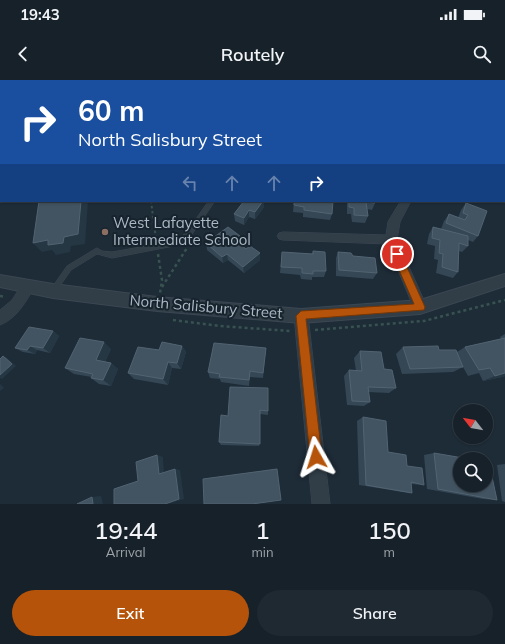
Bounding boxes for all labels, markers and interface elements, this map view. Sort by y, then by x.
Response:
text: 19:43 [20,5,60,24]
icon: back [12,43,34,65]
text: Routely [221,43,284,66]
icon: search [471,43,493,65]
text: 60 m [78,93,144,128]
icon: right [12,96,64,148]
text: North Salisbury Street [78,128,262,151]
icon: left [179,172,201,194]
icon: ahead [221,172,243,194]
icon: ahead [263,172,285,194]
icon: right [305,172,327,194]
place label: West Lafayette Intermediate School [113,213,251,249]
marker: West Lafayette Intermediate School [100,227,110,237]
pin [380,237,414,271]
icon: arrive [386,243,408,265]
street label: North Salisbury Street [129,290,283,323]
north arrow [453,404,493,444]
map controls [453,404,493,492]
position arrow [295,436,337,478]
button: search [453,452,493,492]
text: 19:44 [94,515,157,545]
text: 1 [255,515,270,545]
text: 150 [368,515,411,545]
text: Arrival [106,544,146,560]
text: min [251,544,274,560]
text: m [384,544,395,560]
button: Exit [12,590,249,636]
button: Share [257,590,493,636]

